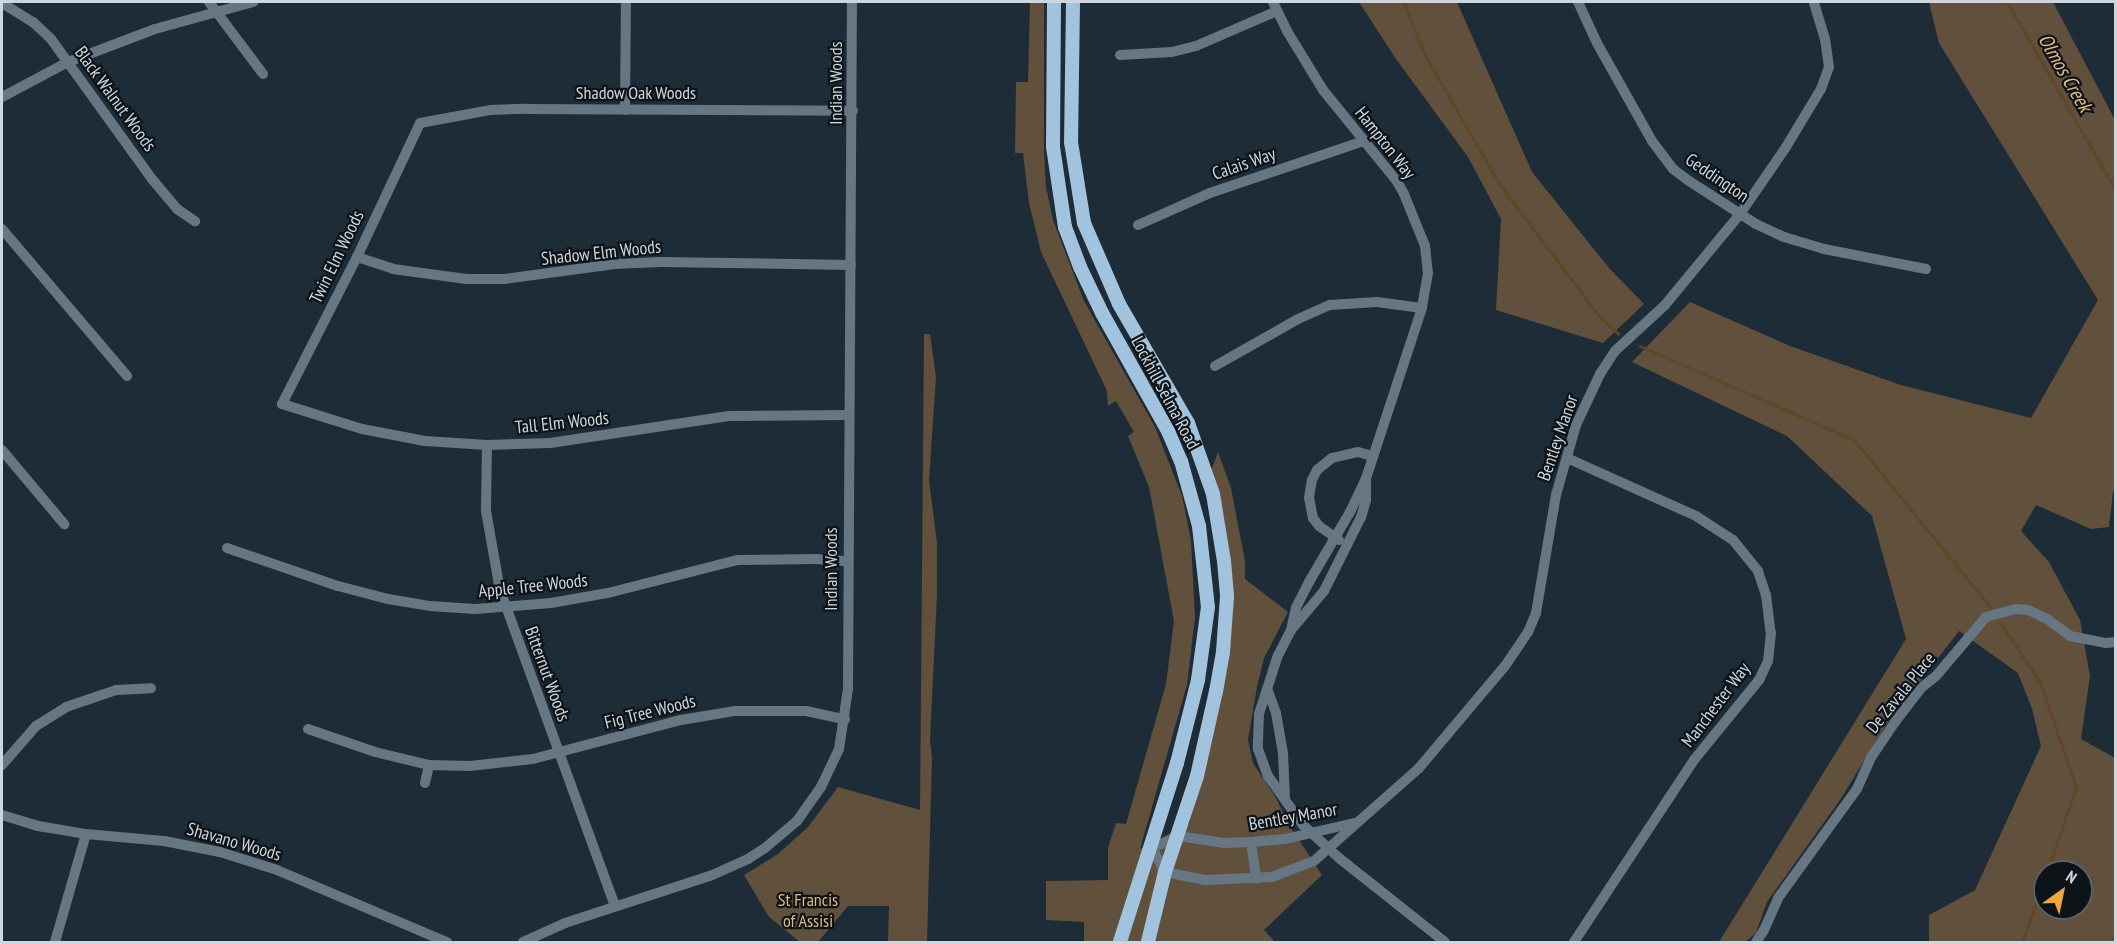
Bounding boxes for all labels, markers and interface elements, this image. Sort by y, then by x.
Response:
water label: Olmos Creek [2033,29,2097,117]
street label: Indian Woods [825,41,847,125]
street label: Black Walnut Woods [69,42,161,156]
street label: Shadow Oak Woods [575,82,697,104]
street label: Hampton Way [1350,102,1420,184]
street label: Calais Way [1209,143,1279,185]
street label: Geddington [1681,149,1753,207]
street label: Twin Elm Woods [305,207,369,307]
street label: Shadow Elm Woods [540,236,662,270]
street label: Lockhill Selma Road [1126,333,1204,453]
street label: Bentley Manor [1533,392,1583,484]
street label: Tall Elm Woods [514,407,610,439]
street label: Indian Woods [820,527,842,611]
street label: Apple Tree Woods [477,569,589,603]
street label: Bitternut Woods [520,623,574,725]
street label: De Zavala Place [1862,648,1940,738]
street label: Manchester Way [1677,658,1755,752]
street label: Fig Tree Woods [602,690,698,734]
street label: Bentley Manor [1247,799,1339,835]
street label: Shavano Woods [184,818,284,866]
north arrow [2033,860,2093,920]
text: N [2063,866,2081,887]
park label: St Francis of Assisi [778,890,838,932]

